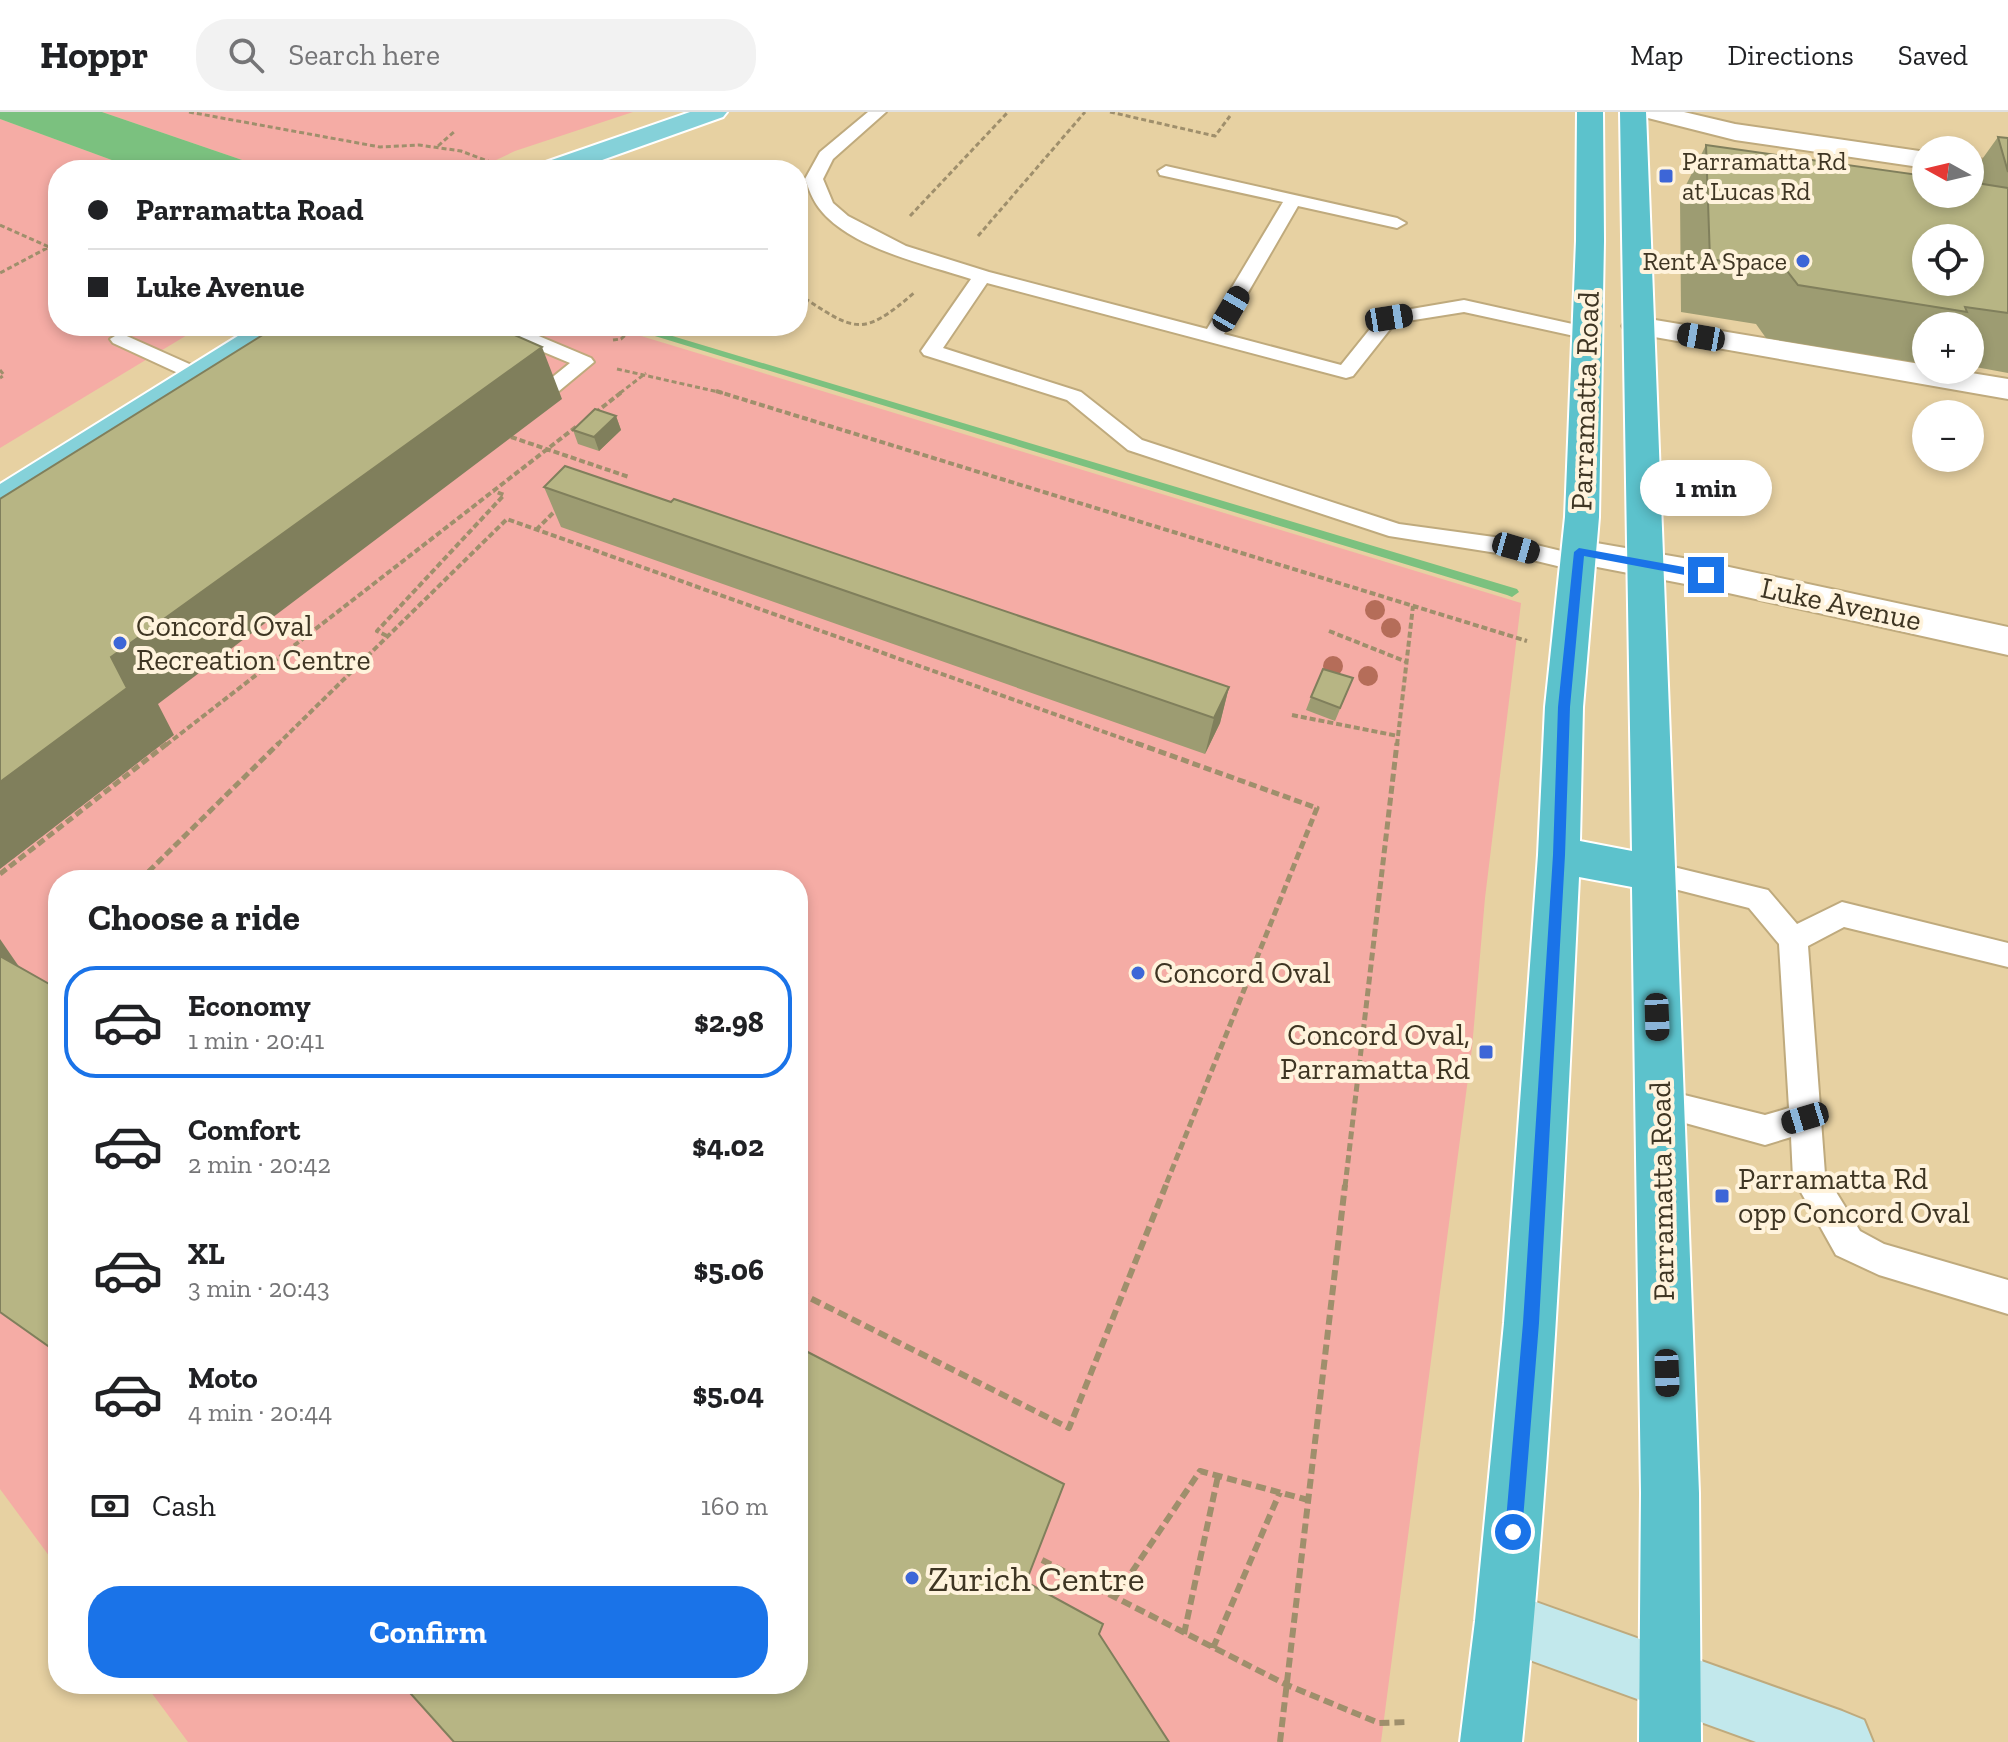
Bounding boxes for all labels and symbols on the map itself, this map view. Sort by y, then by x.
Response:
north arrow [1912,136,1984,208]
place label: Parramatta Rd at Lucas Rd [1682,145,1847,207]
marker: Parramatta Rd at Lucas Rd [1657,167,1675,185]
place label: Rent A Space [1643,245,1787,277]
marker: Rent A Space [1794,252,1812,270]
car [1209,282,1253,336]
street label: Parramatta Road [1563,290,1607,511]
car [1363,302,1415,334]
car [1675,321,1727,353]
callout: 1 min [1640,459,1772,515]
car [1490,530,1542,566]
route end [1688,557,1724,593]
street label: Luke Avenue [1757,569,1925,639]
place label: Concord Oval Recreation Centre [136,608,371,678]
marker: Concord Oval Recreation Centre [111,634,129,652]
place label: Concord Oval [1154,955,1331,991]
marker: Concord Oval [1129,964,1147,982]
car [1644,993,1670,1041]
place label: Concord Oval, Parramatta Rd [1280,1017,1471,1087]
marker: Concord Oval, Parramatta Rd [1477,1043,1495,1061]
street label: Parramatta Road [1642,1080,1682,1301]
car [1779,1100,1831,1136]
place label: Parramatta Rd opp Concord Oval [1738,1161,1970,1231]
marker: Parramatta Rd opp Concord Oval [1713,1187,1731,1205]
car [1654,1349,1680,1397]
route start [1495,1514,1531,1550]
place label: Zurich Centre [928,1557,1145,1600]
marker: Zurich Centre [903,1569,921,1587]

